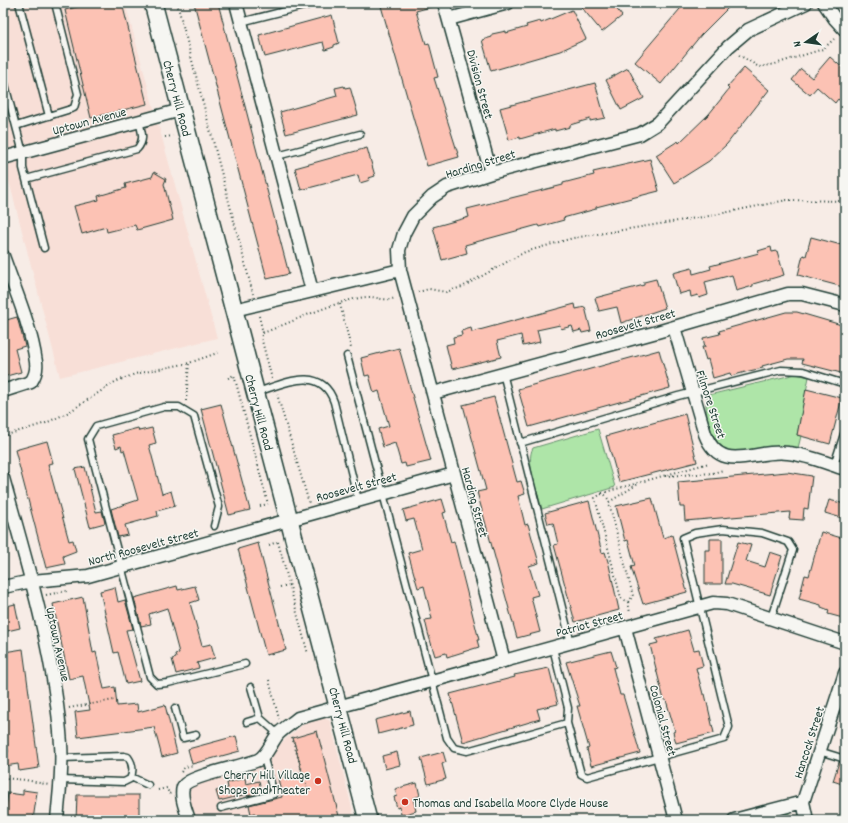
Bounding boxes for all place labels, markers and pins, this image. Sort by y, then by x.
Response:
place label: Cherry Hill Village Shops and Theater [219,767,310,801]
marker: Cherry Hill Village Shops and Theater [313,776,323,786]
place label: Thomas and Isabella Moore Clyde House [413,795,609,814]
marker: Thomas and Isabella Moore Clyde House [400,797,410,807]

